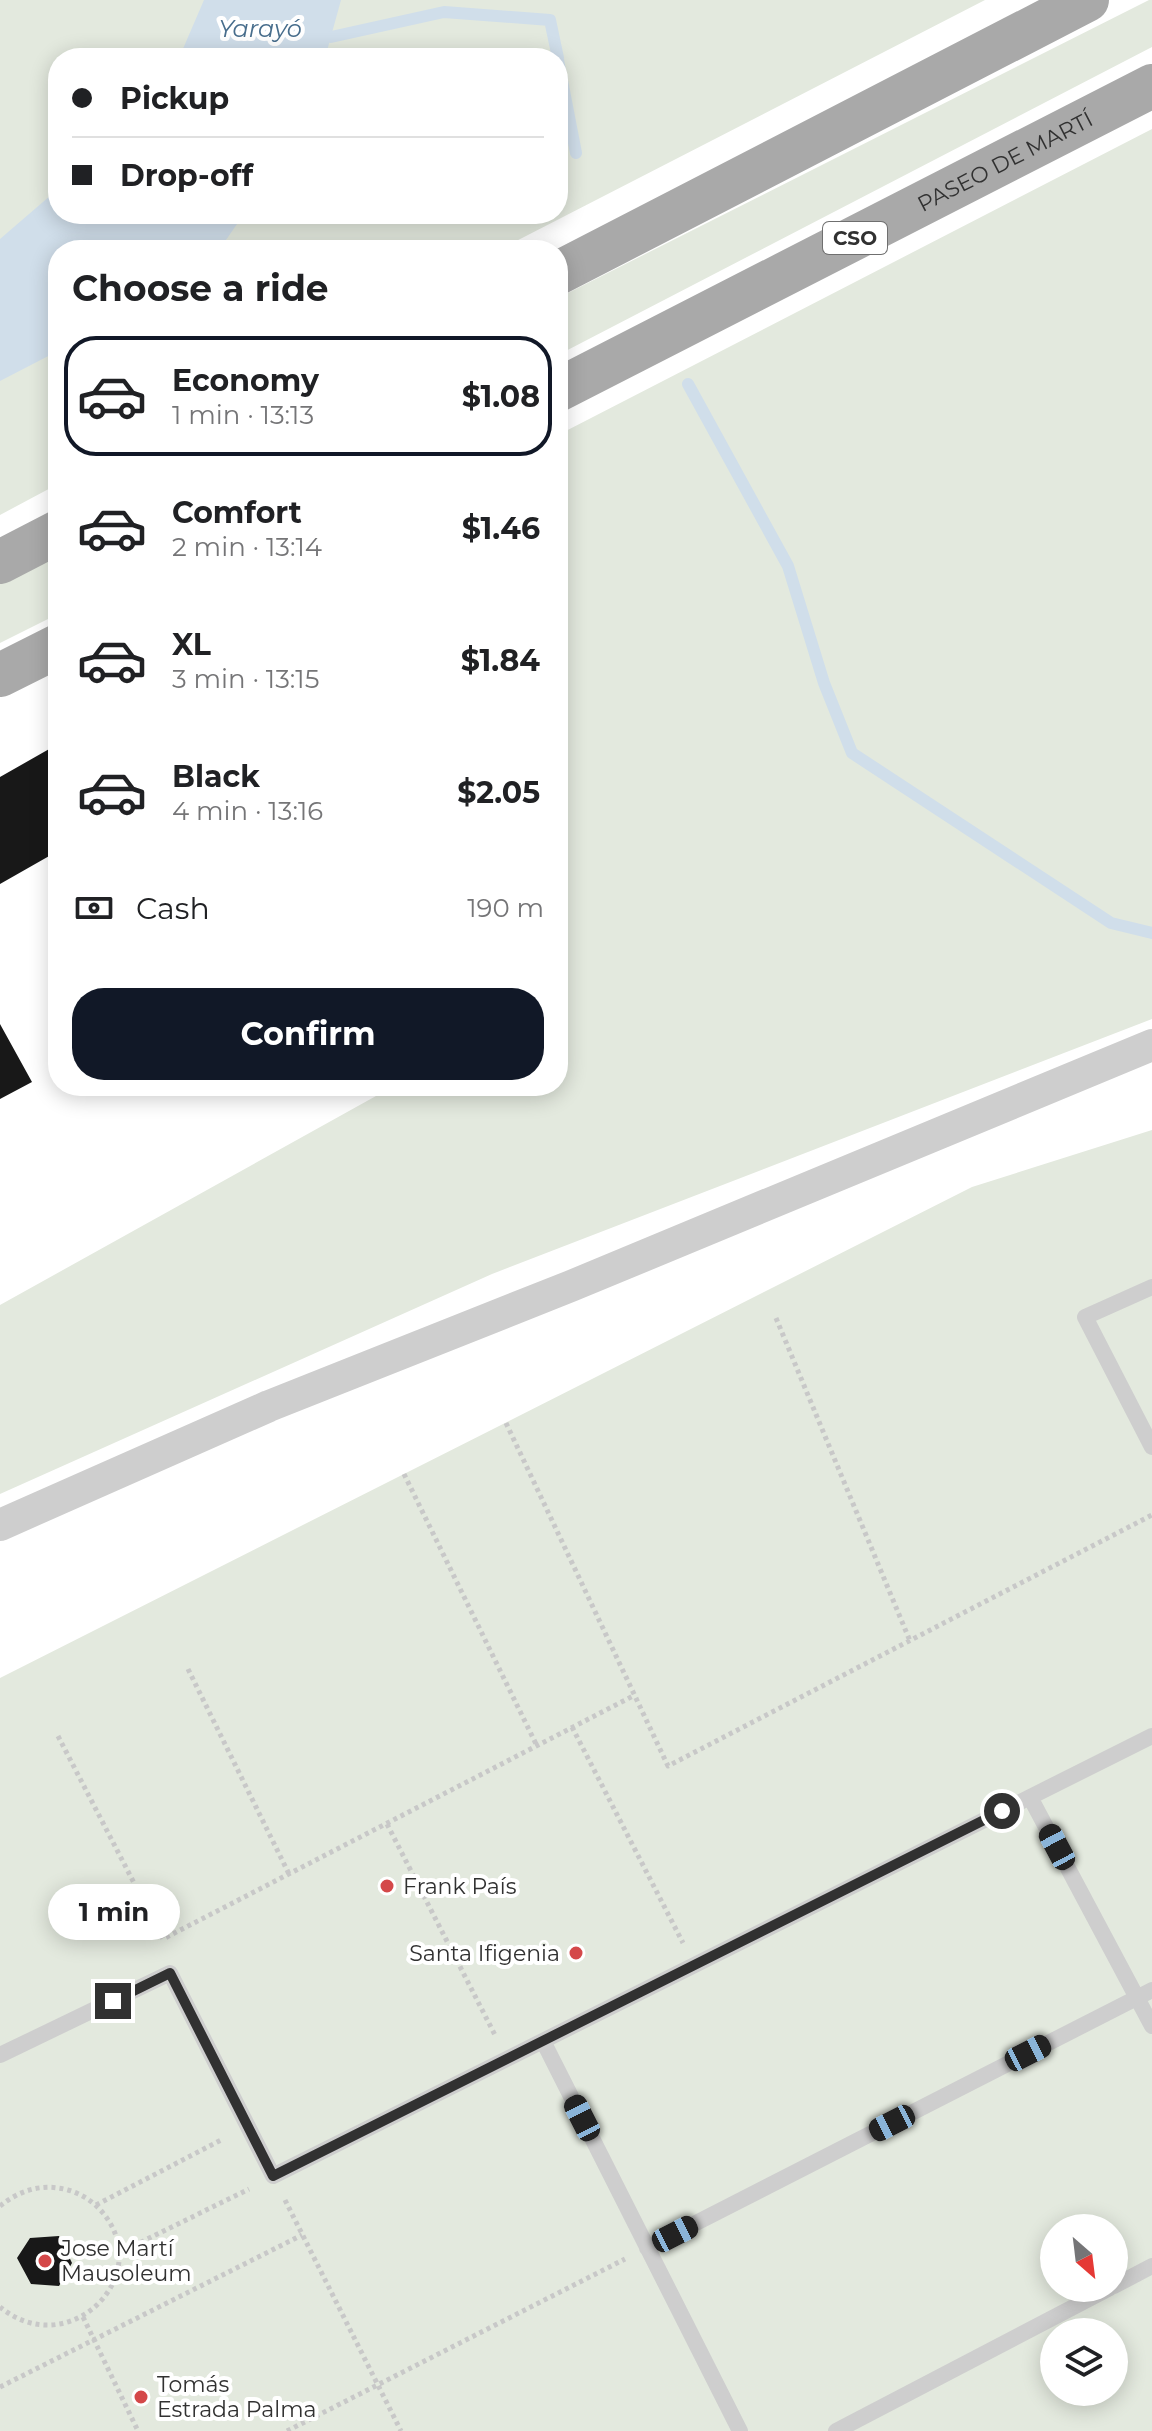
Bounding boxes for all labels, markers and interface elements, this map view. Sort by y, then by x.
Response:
water label: Yarayó [218,14,302,43]
text: Pickup [120,80,229,117]
street label: PASEO DE MARTÍ [913,105,1098,218]
text: Drop-off [120,157,253,194]
road number: CSO [823,222,887,254]
text: Choose a ride [72,266,329,310]
icon: car [76,360,148,432]
text: Economy [172,362,319,399]
text: $1.08 [462,378,540,415]
text: 1 min · 13:13 [172,399,314,431]
icon: car [76,492,148,564]
text: Comfort [172,494,302,531]
text: $1.46 [462,510,540,547]
text: 2 min · 13:14 [172,531,322,563]
icon: car [76,624,148,696]
text: XL [172,626,211,663]
text: $1.84 [461,642,540,679]
text: 3 min · 13:15 [172,663,319,695]
icon: car [76,756,148,828]
text: Black [172,758,260,795]
text: $2.05 [457,774,540,811]
text: 4 min · 13:16 [172,795,323,827]
icon: cash [72,886,116,930]
text: Cash [136,890,210,927]
text: 190 m [467,892,544,924]
button: Confirm [72,988,544,1080]
route start [984,1793,1020,1829]
car [1035,1820,1079,1874]
place label: Frank País [403,1873,517,1900]
marker: Frank País [378,1877,396,1895]
callout: 1 min [47,1885,179,1941]
text: 1 min [79,1896,149,1928]
place label: Santa Ifigenia [409,1940,560,1967]
marker: Santa Ifigenia [567,1944,585,1962]
route end [95,1983,131,2019]
car [1001,2031,1055,2075]
car [560,2091,604,2145]
car [865,2101,919,2145]
car [648,2212,702,2256]
north arrow [1040,2214,1128,2302]
map controls [1040,2214,1128,2406]
place label: Jose Martí Mausoleum [60,2235,192,2287]
marker: Jose Martí Mausoleum [36,2252,54,2270]
button: layers [1040,2318,1128,2406]
place label: Tomás Estrada Palma [157,2371,316,2423]
marker: Tomás Estrada Palma [132,2388,150,2406]

